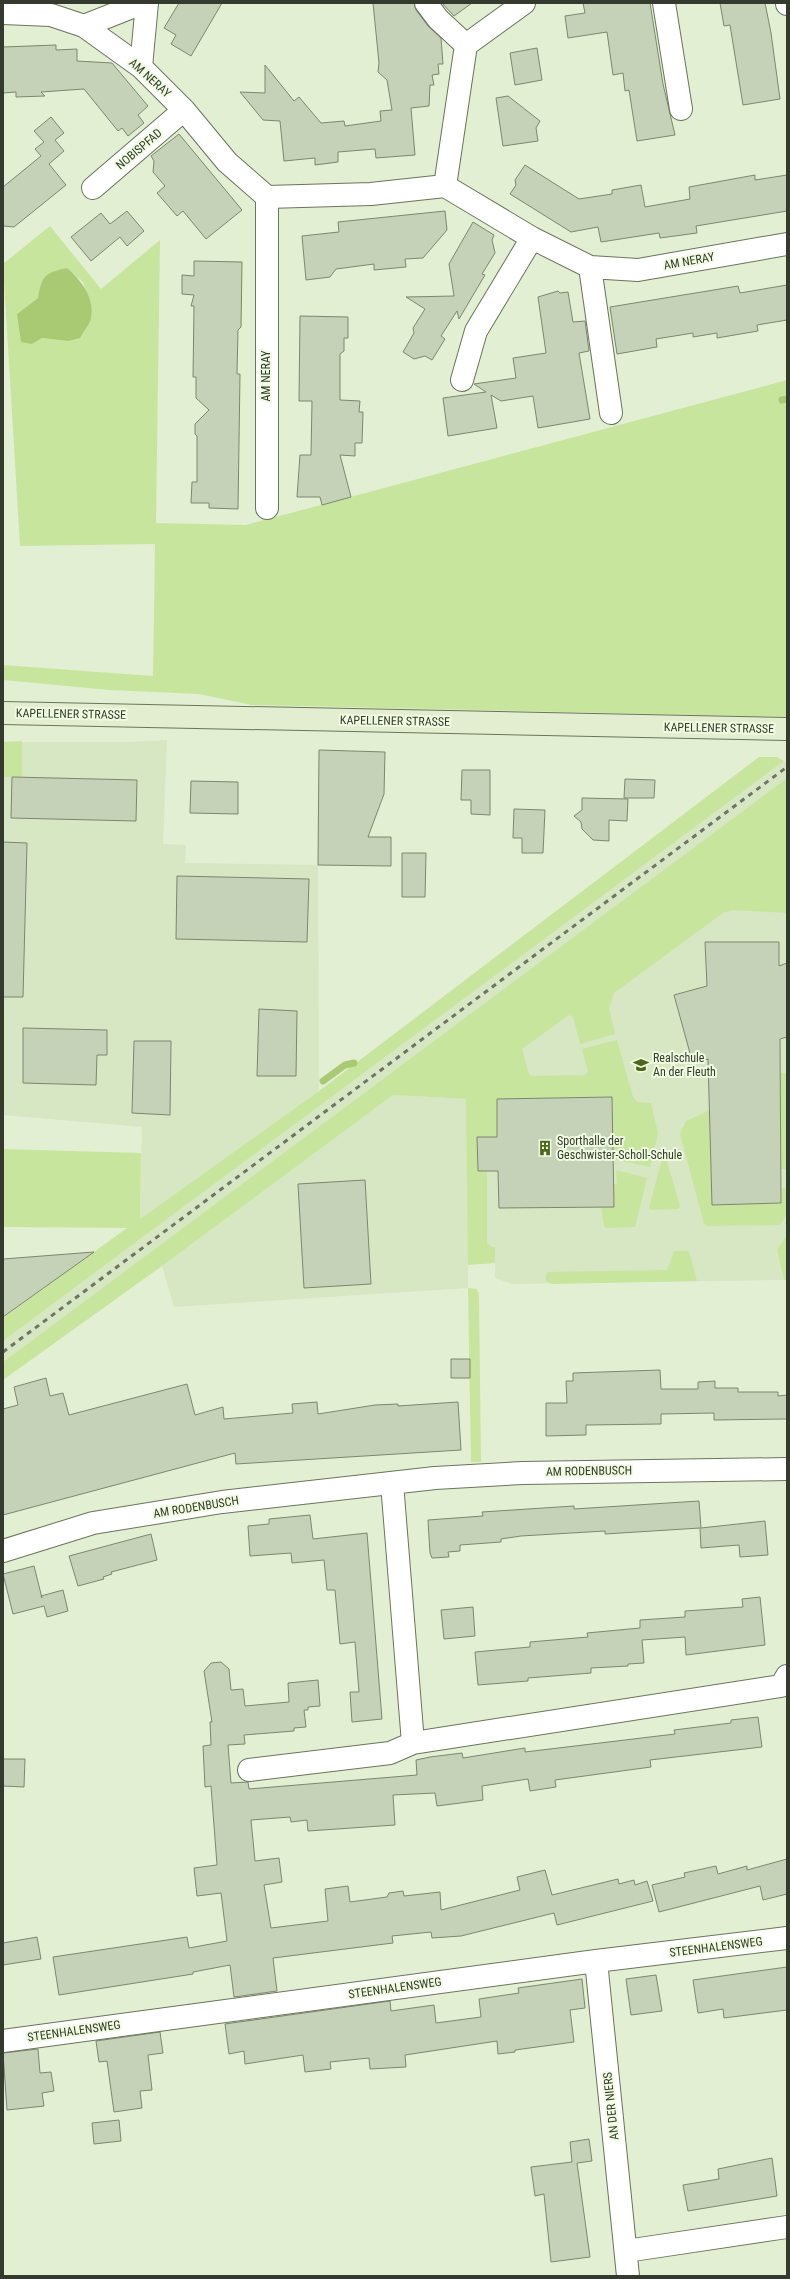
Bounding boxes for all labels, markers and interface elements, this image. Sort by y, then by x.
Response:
street label: AM NERAY [126,56,174,101]
street label: NOBISPFAD [113,126,165,172]
street label: AM NERAY [663,250,716,272]
street label: AM NERAY [259,350,273,402]
street label: KAPELLENER STRASSE [16,706,126,722]
street label: KAPELLENER STRASSE [340,713,450,729]
street label: KAPELLENER STRASSE [664,720,774,736]
place label: Realschule An der Fleuth [653,1051,716,1079]
school or university icon: Realschule An der Fleuth [632,1056,650,1074]
place label: Sporthalle der Geschwister-Scholl-Schule [557,1134,683,1162]
building icon: Sporthalle der Geschwister-Scholl-Schule [536,1139,554,1157]
street label: AM RODENBUSCH [546,1463,632,1479]
street label: AM RODENBUSCH [152,1493,240,1521]
street label: STEENHALENSWEG [669,1934,763,1960]
street label: STEENHALENSWEG [348,1975,442,2001]
street label: STEENHALENSWEG [27,2018,121,2044]
street label: AN DER NIERS [600,2071,622,2141]

